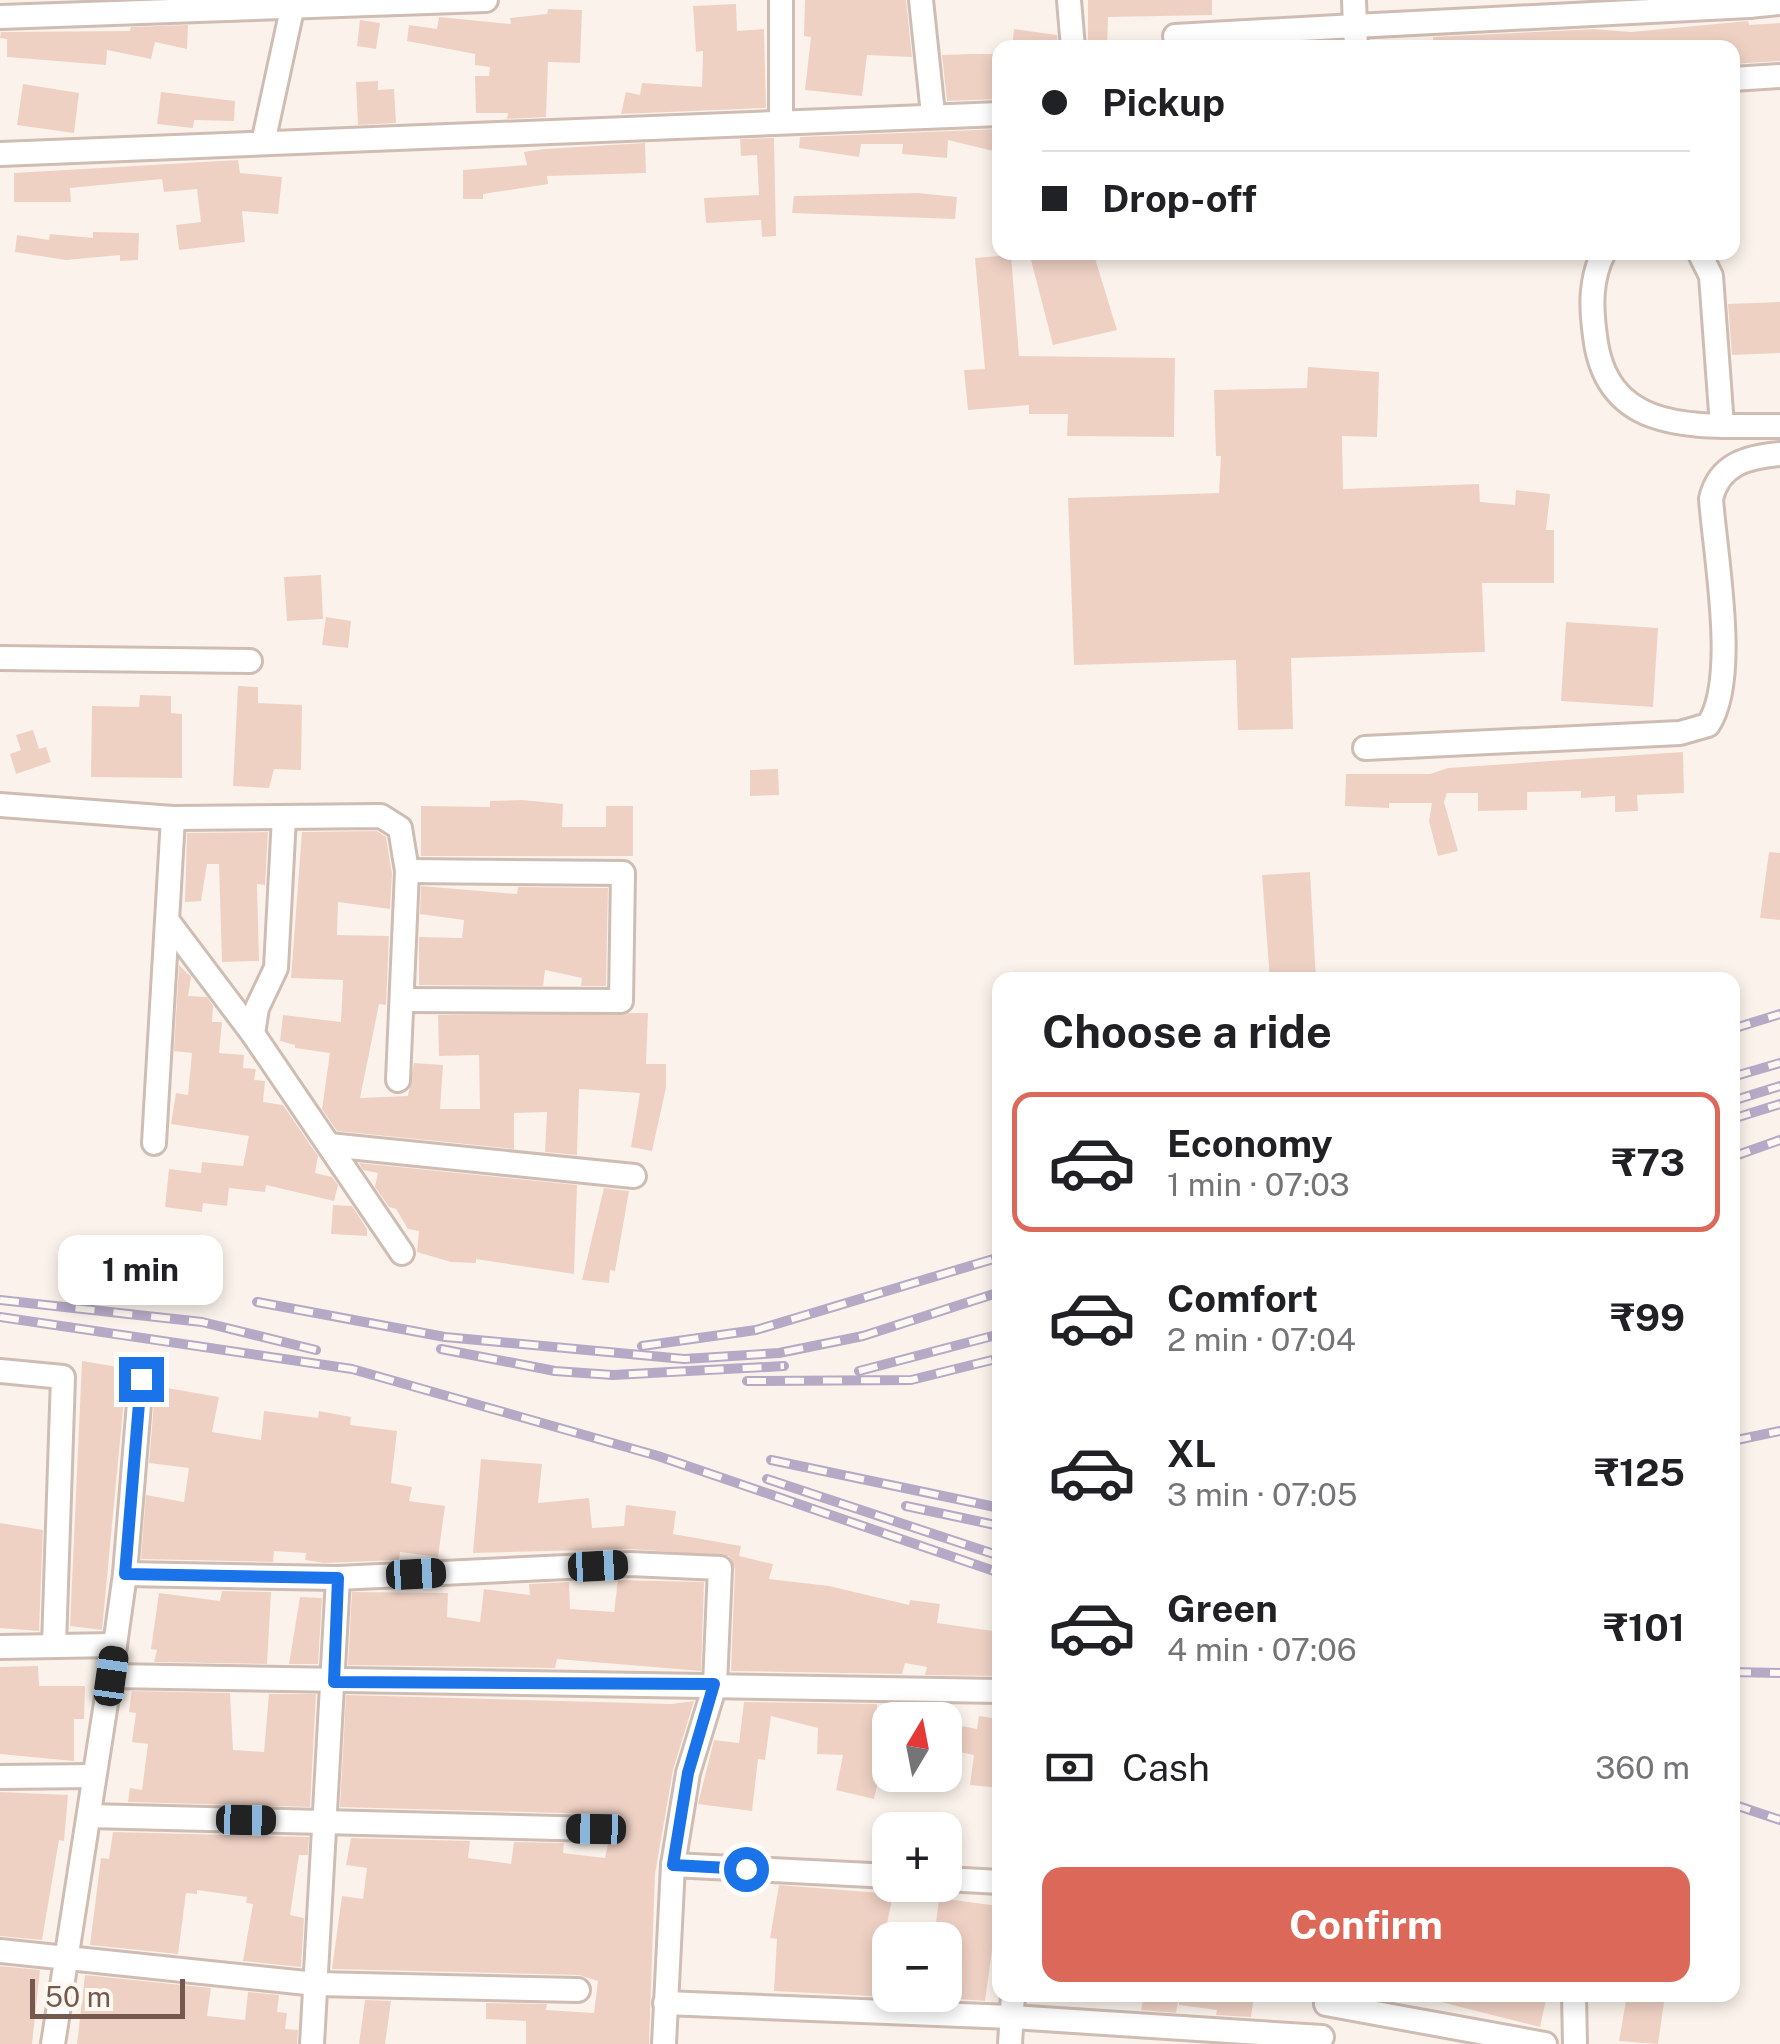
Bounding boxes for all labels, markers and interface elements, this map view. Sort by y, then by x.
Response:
text: Pickup [1102,80,1225,125]
text: Drop-off [1102,176,1257,221]
text: Choose a ride [1042,1005,1332,1058]
icon: car [1047,1117,1137,1207]
text: Economy [1167,1121,1333,1166]
text: ₹73 [1612,1140,1685,1185]
text: 1 min · 07:03 [1167,1166,1350,1203]
callout: 1 min [58,1234,224,1304]
text: 1 min [102,1251,179,1288]
icon: car [1047,1272,1137,1362]
text: Comfort [1167,1276,1318,1321]
text: ₹99 [1611,1295,1685,1340]
text: 2 min · 07:04 [1167,1321,1356,1358]
route end [119,1357,164,1402]
icon: car [1047,1427,1137,1517]
text: XL [1167,1431,1216,1476]
text: ₹125 [1595,1450,1685,1495]
text: 3 min · 07:05 [1167,1476,1357,1513]
car [567,1549,629,1583]
car [385,1557,447,1591]
icon: car [1047,1582,1137,1672]
text: Green [1167,1586,1278,1631]
text: ₹101 [1604,1605,1685,1650]
text: 4 min · 07:06 [1167,1631,1357,1668]
car [92,1644,130,1708]
north arrow [872,1702,962,1792]
map controls [872,1702,962,2012]
icon: cash [1042,1740,1097,1795]
text: Cash [1122,1745,1210,1790]
text: 360 m [1595,1749,1690,1786]
car [216,1804,276,1836]
button: + [872,1812,962,1902]
car [566,1813,626,1845]
route start [724,1847,769,1892]
button: Confirm [1042,1867,1690,1982]
button: − [872,1922,962,2012]
scale bar [30,1974,185,2018]
text: 50 m [45,1980,111,2013]

